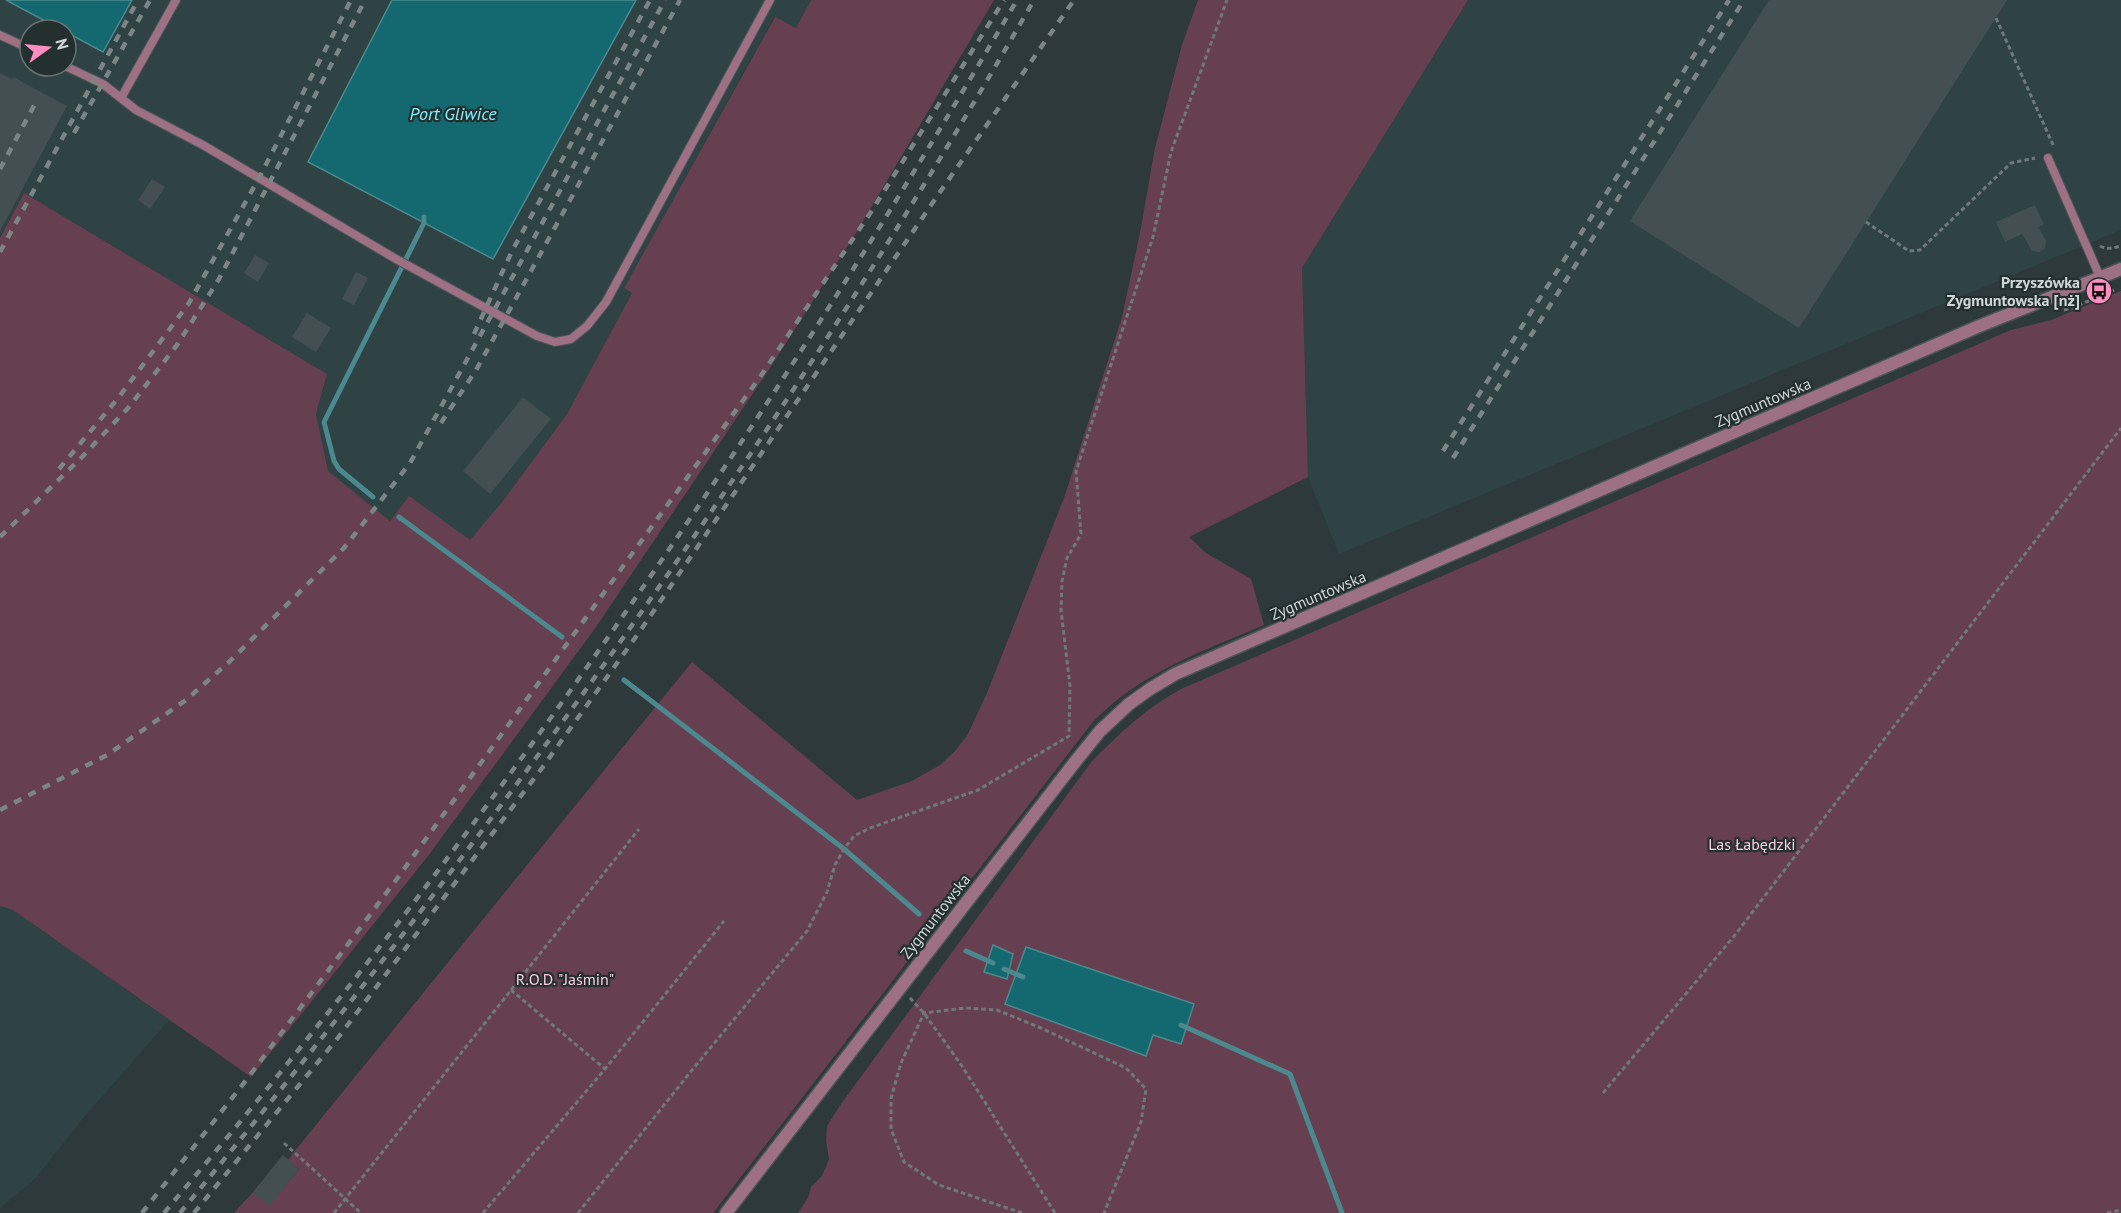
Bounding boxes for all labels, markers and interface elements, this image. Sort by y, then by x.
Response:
north arrow [18,18,78,78]
text: N [51,36,74,52]
water label: Port Gliwice [409,102,497,125]
place label: Przyszówka Zygmuntowska [nż] [1947,272,2080,310]
bus stop icon: Przyszówka Zygmuntowska [nż] [2084,276,2114,306]
street label: Zygmuntowska [1712,373,1814,431]
street label: Zygmuntowska [1267,566,1369,624]
park label: Las Łabędzki [1708,834,1796,854]
street label: Zygmuntowska [896,870,974,962]
park label: R.O.D. "Jaśmin" [516,969,614,989]

